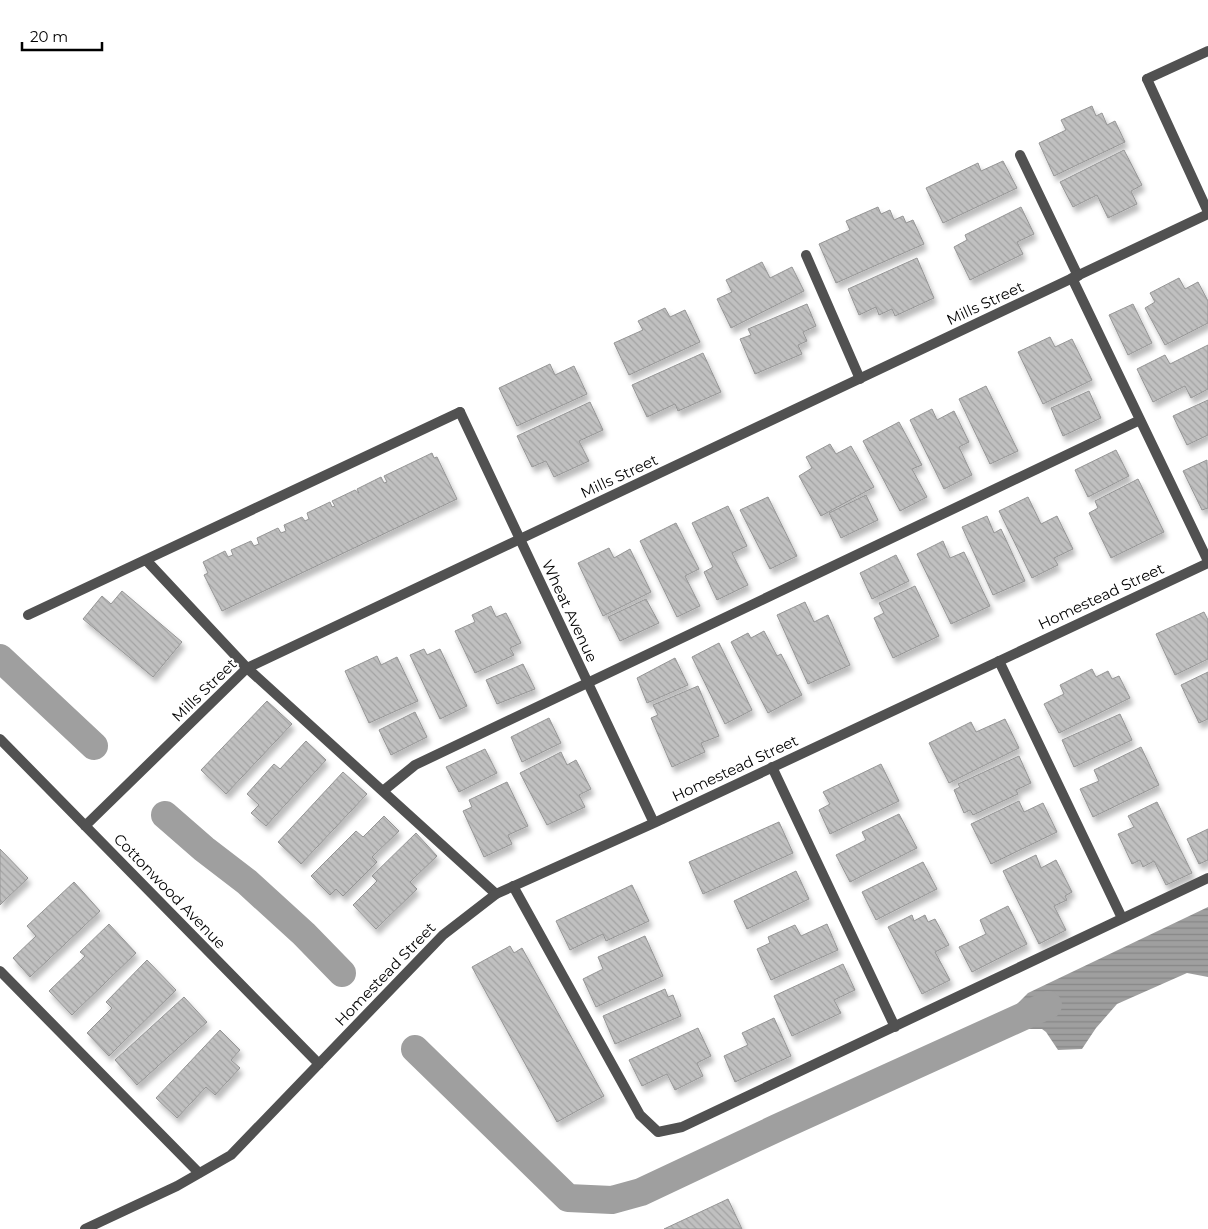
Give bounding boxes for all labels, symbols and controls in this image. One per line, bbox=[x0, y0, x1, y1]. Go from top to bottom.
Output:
scale bar bbox=[22, 20, 102, 52]
text: 20 m bbox=[30, 27, 68, 46]
street label: Mills Street bbox=[943, 277, 1027, 329]
street label: Mills Street bbox=[577, 450, 661, 502]
street label: Wheat Avenue bbox=[538, 557, 602, 665]
street label: Homestead Street bbox=[1035, 558, 1167, 634]
street label: Mills Street bbox=[168, 654, 240, 726]
street label: Homestead Street bbox=[669, 730, 801, 806]
street label: Cottonwood Avenue bbox=[110, 829, 230, 953]
street label: Homestead Street bbox=[331, 918, 439, 1030]

